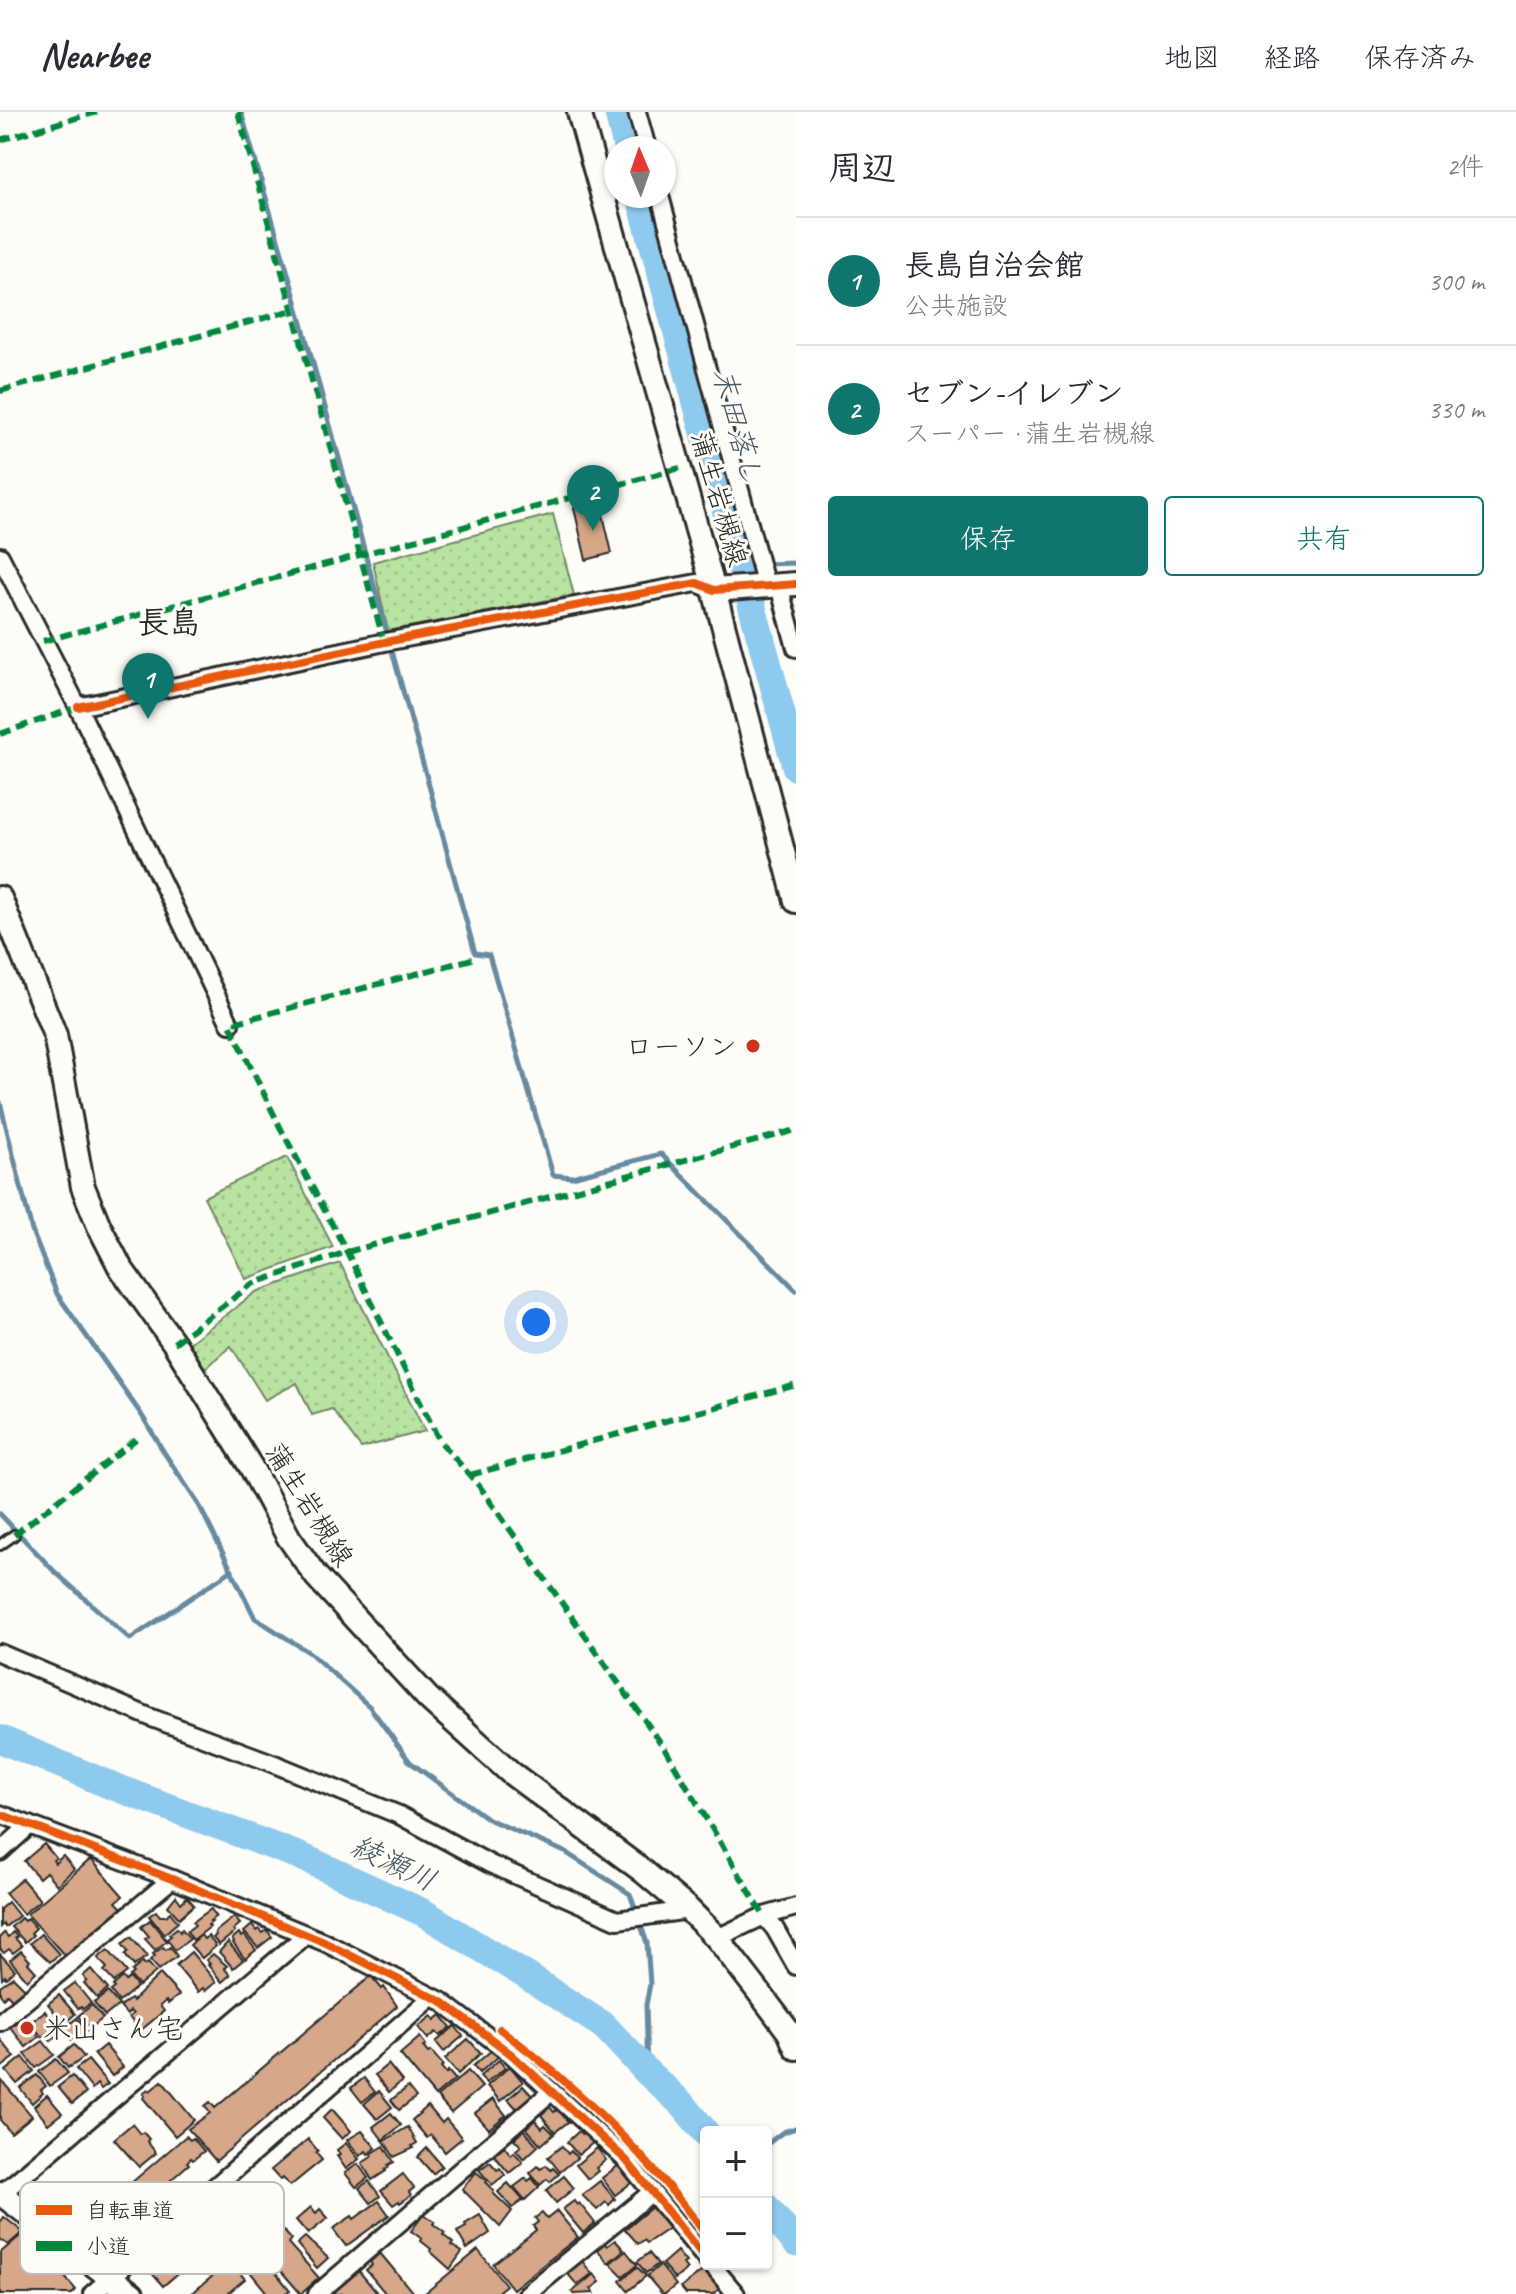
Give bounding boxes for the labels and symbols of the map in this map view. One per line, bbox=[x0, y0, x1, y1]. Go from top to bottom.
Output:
north arrow bbox=[604, 136, 676, 208]
water label: 末田落し bbox=[704, 363, 772, 489]
street label: 蒲生岩槻線 bbox=[683, 426, 756, 570]
pin: 2 bbox=[567, 465, 619, 531]
district label: 長島 bbox=[137, 602, 201, 643]
pin: 1 bbox=[122, 653, 174, 719]
place label: ローソン bbox=[625, 1029, 737, 1064]
marker: ローソン bbox=[744, 1037, 762, 1055]
your location bbox=[516, 1302, 556, 1342]
street label: 蒲生岩槻線 bbox=[258, 1436, 362, 1573]
water label: 綾瀬川 bbox=[345, 1826, 443, 1900]
place label: 米山さん宅 bbox=[43, 2011, 183, 2046]
marker: 米山さん宅 bbox=[18, 2019, 36, 2037]
legend bbox=[20, 2182, 284, 2274]
text: 自転車道 bbox=[86, 2197, 174, 2225]
text: 小道 bbox=[86, 2233, 130, 2261]

